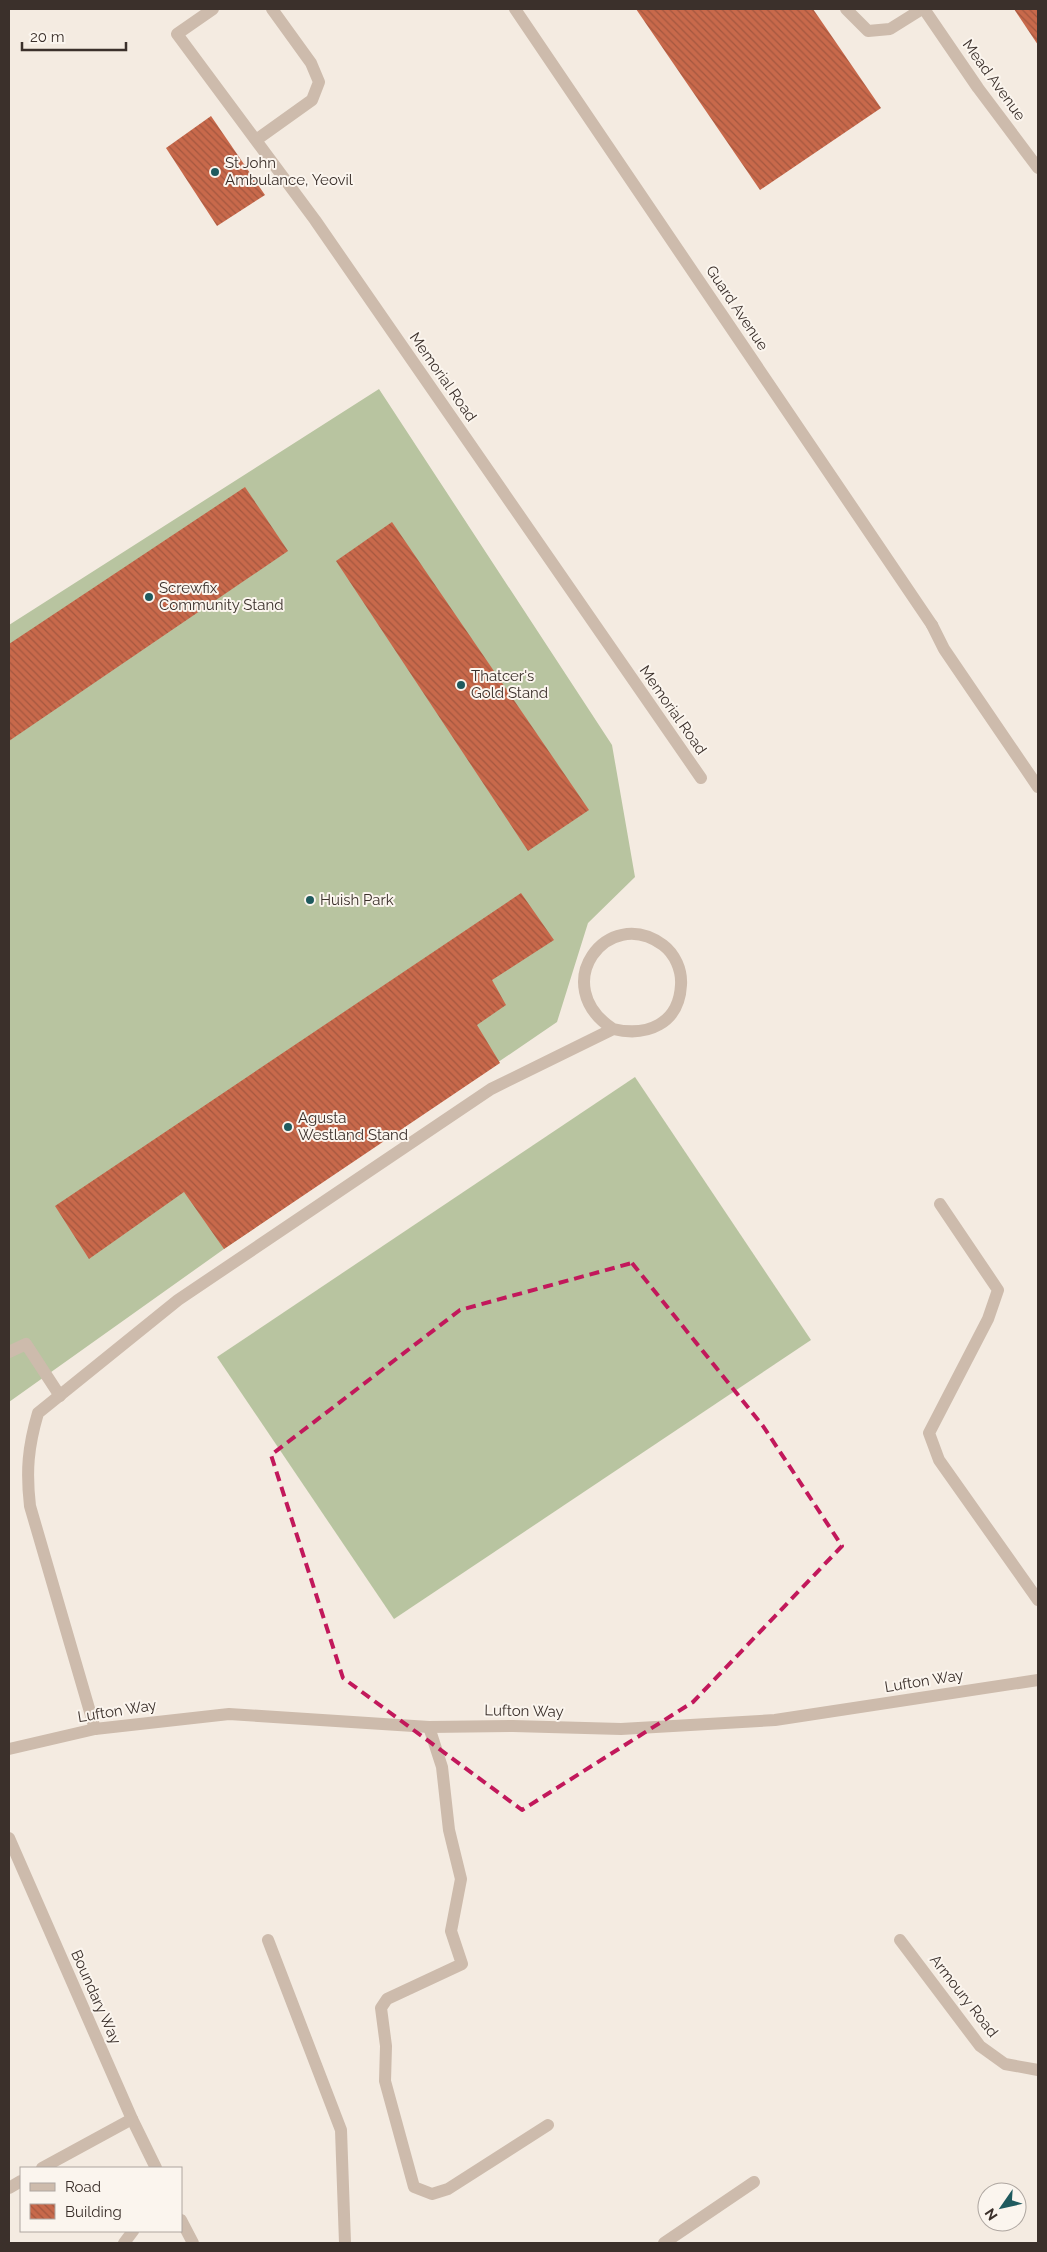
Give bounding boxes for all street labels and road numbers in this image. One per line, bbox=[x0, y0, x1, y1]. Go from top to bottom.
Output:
street label: Mead Avenue bbox=[959, 36, 1029, 124]
street label: Guard Avenue bbox=[702, 262, 772, 354]
street label: Memorial Road bbox=[406, 329, 480, 425]
street label: Memorial Road bbox=[636, 662, 710, 758]
street label: Lufton Way bbox=[883, 1666, 965, 1696]
street label: Lufton Way bbox=[76, 1696, 158, 1726]
street label: Lufton Way bbox=[484, 1701, 564, 1721]
street label: Boundary Way bbox=[67, 1947, 125, 2047]
street label: Armoury Road bbox=[926, 1951, 1002, 2041]

